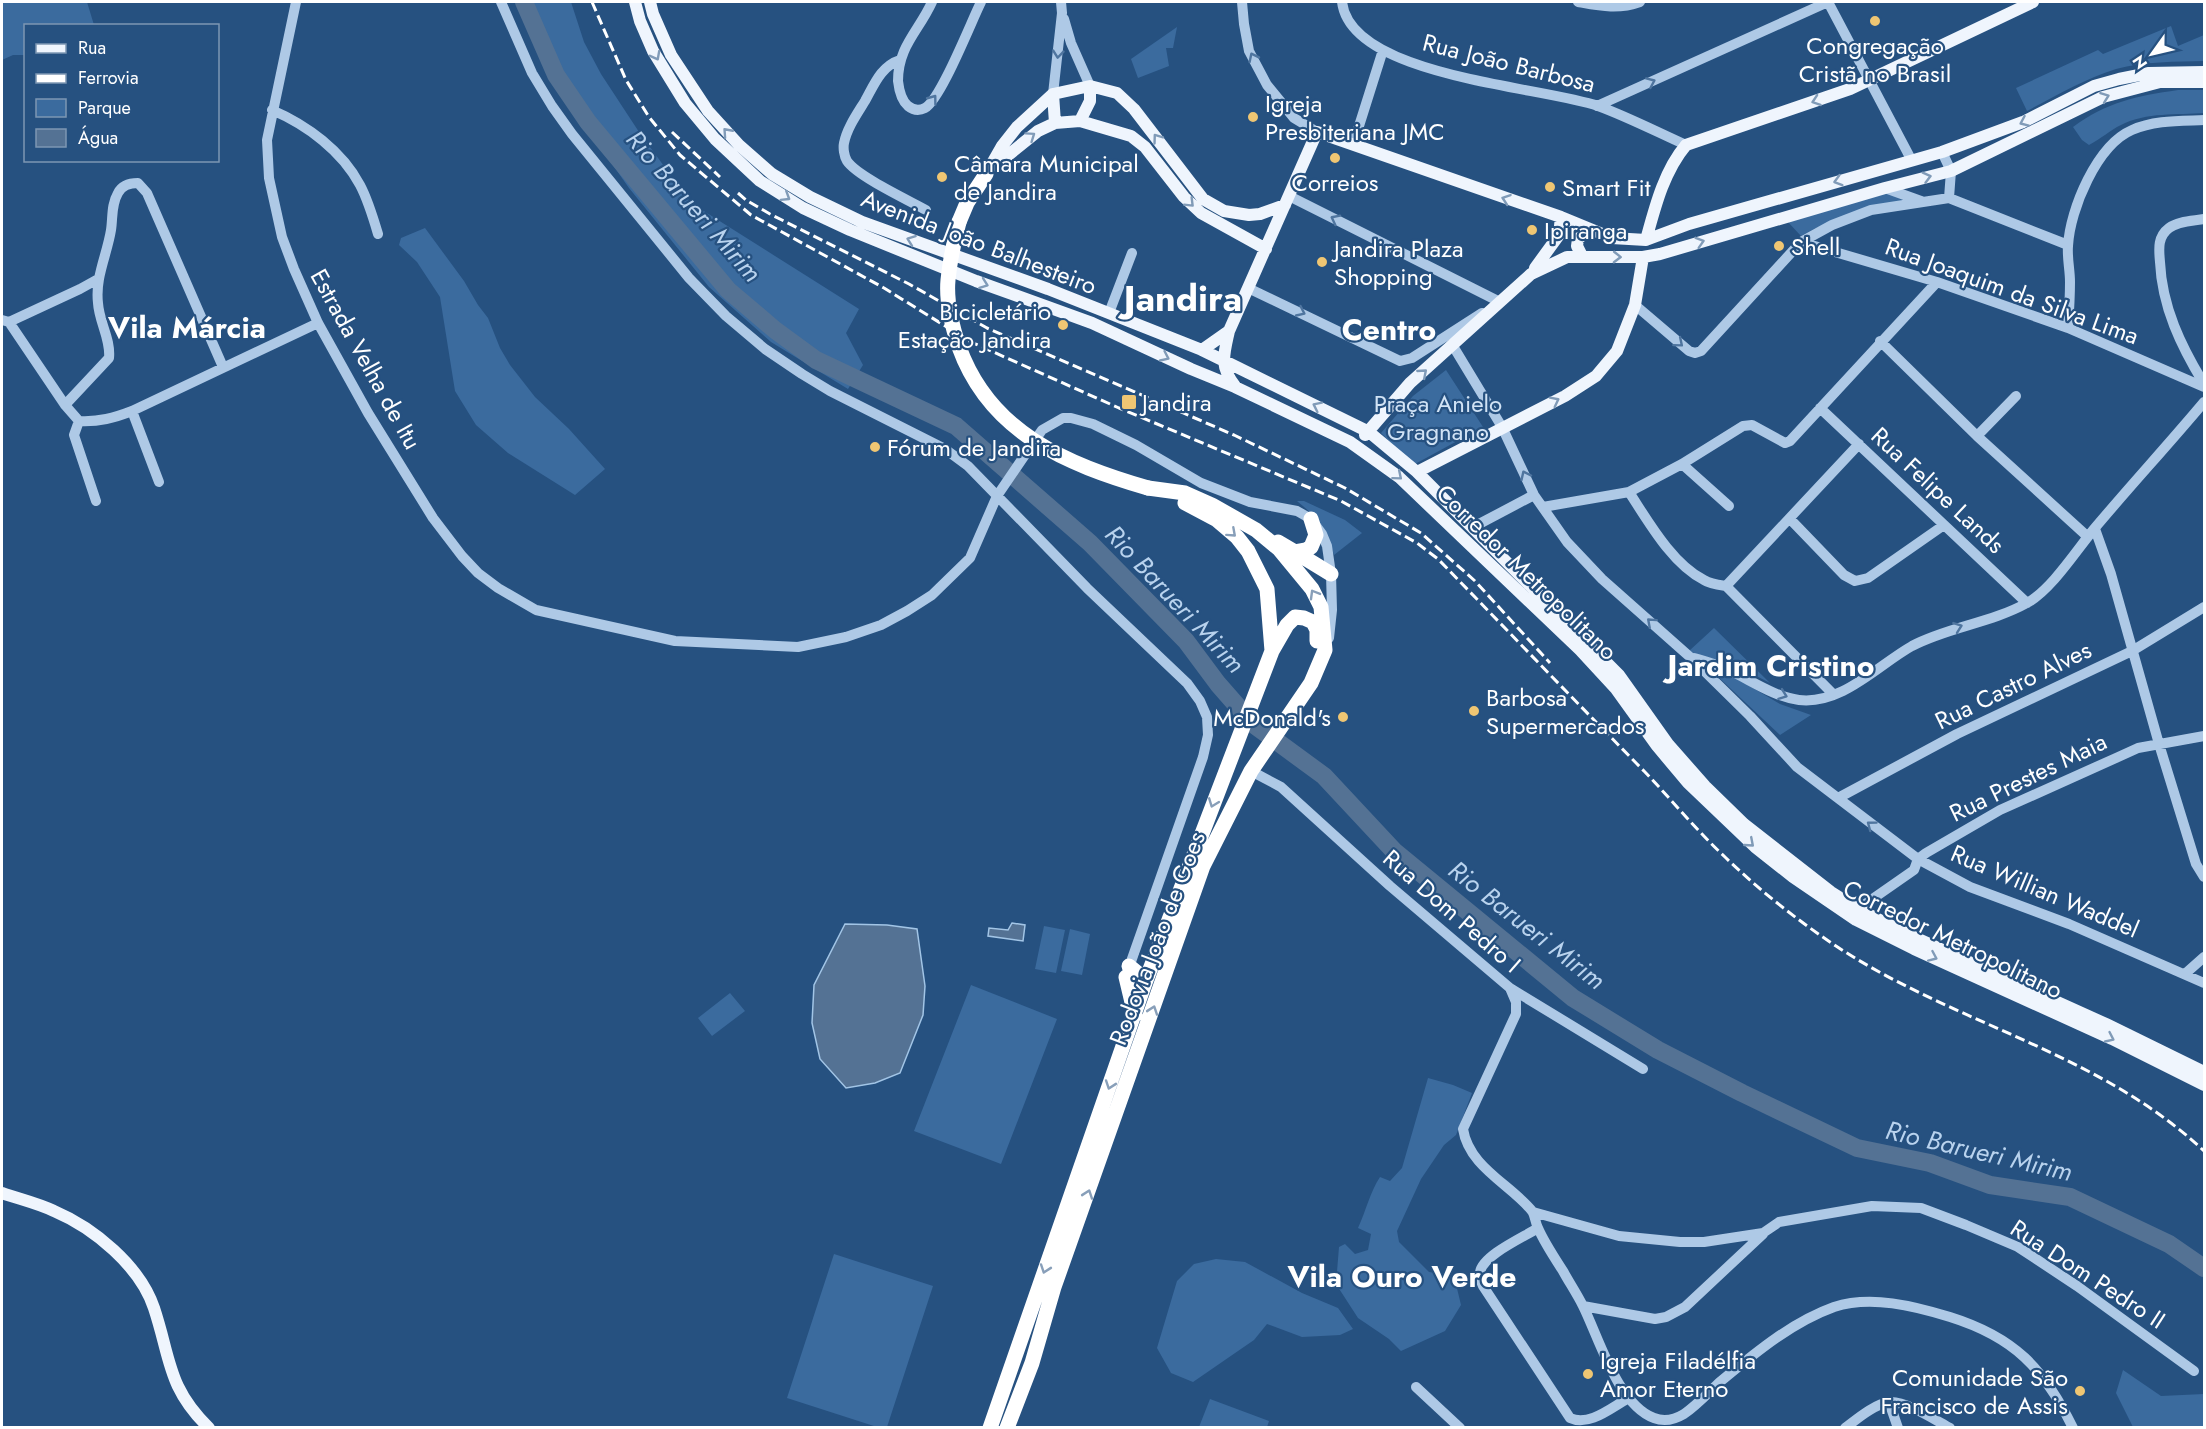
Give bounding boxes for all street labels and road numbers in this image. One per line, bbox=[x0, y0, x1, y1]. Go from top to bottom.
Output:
street label: Rua João Barbosa bbox=[1419, 25, 1599, 101]
street label: Avenida João Balhesteiro bbox=[856, 181, 1102, 303]
street label: Rua Joaquim da Silva Lima bbox=[1880, 229, 2144, 353]
street label: Estrada Velha de Itu bbox=[302, 262, 430, 456]
street label: Rua Felipe Lands bbox=[1863, 419, 2013, 561]
street label: Corredor Metropolitano bbox=[1428, 476, 1626, 668]
street label: Rua Castro Alves bbox=[1929, 632, 2097, 738]
street label: Rua Prestes Maia bbox=[1943, 724, 2113, 830]
street label: Rodovia João de Goes bbox=[1100, 826, 1214, 1050]
street label: Rua Willian Waddel bbox=[1945, 836, 2145, 946]
street label: Rua Dom Pedro I bbox=[1375, 841, 1529, 981]
street label: Corredor Metropolitano bbox=[1837, 871, 2069, 1007]
street label: Rua Dom Pedro II bbox=[2004, 1211, 2172, 1337]

